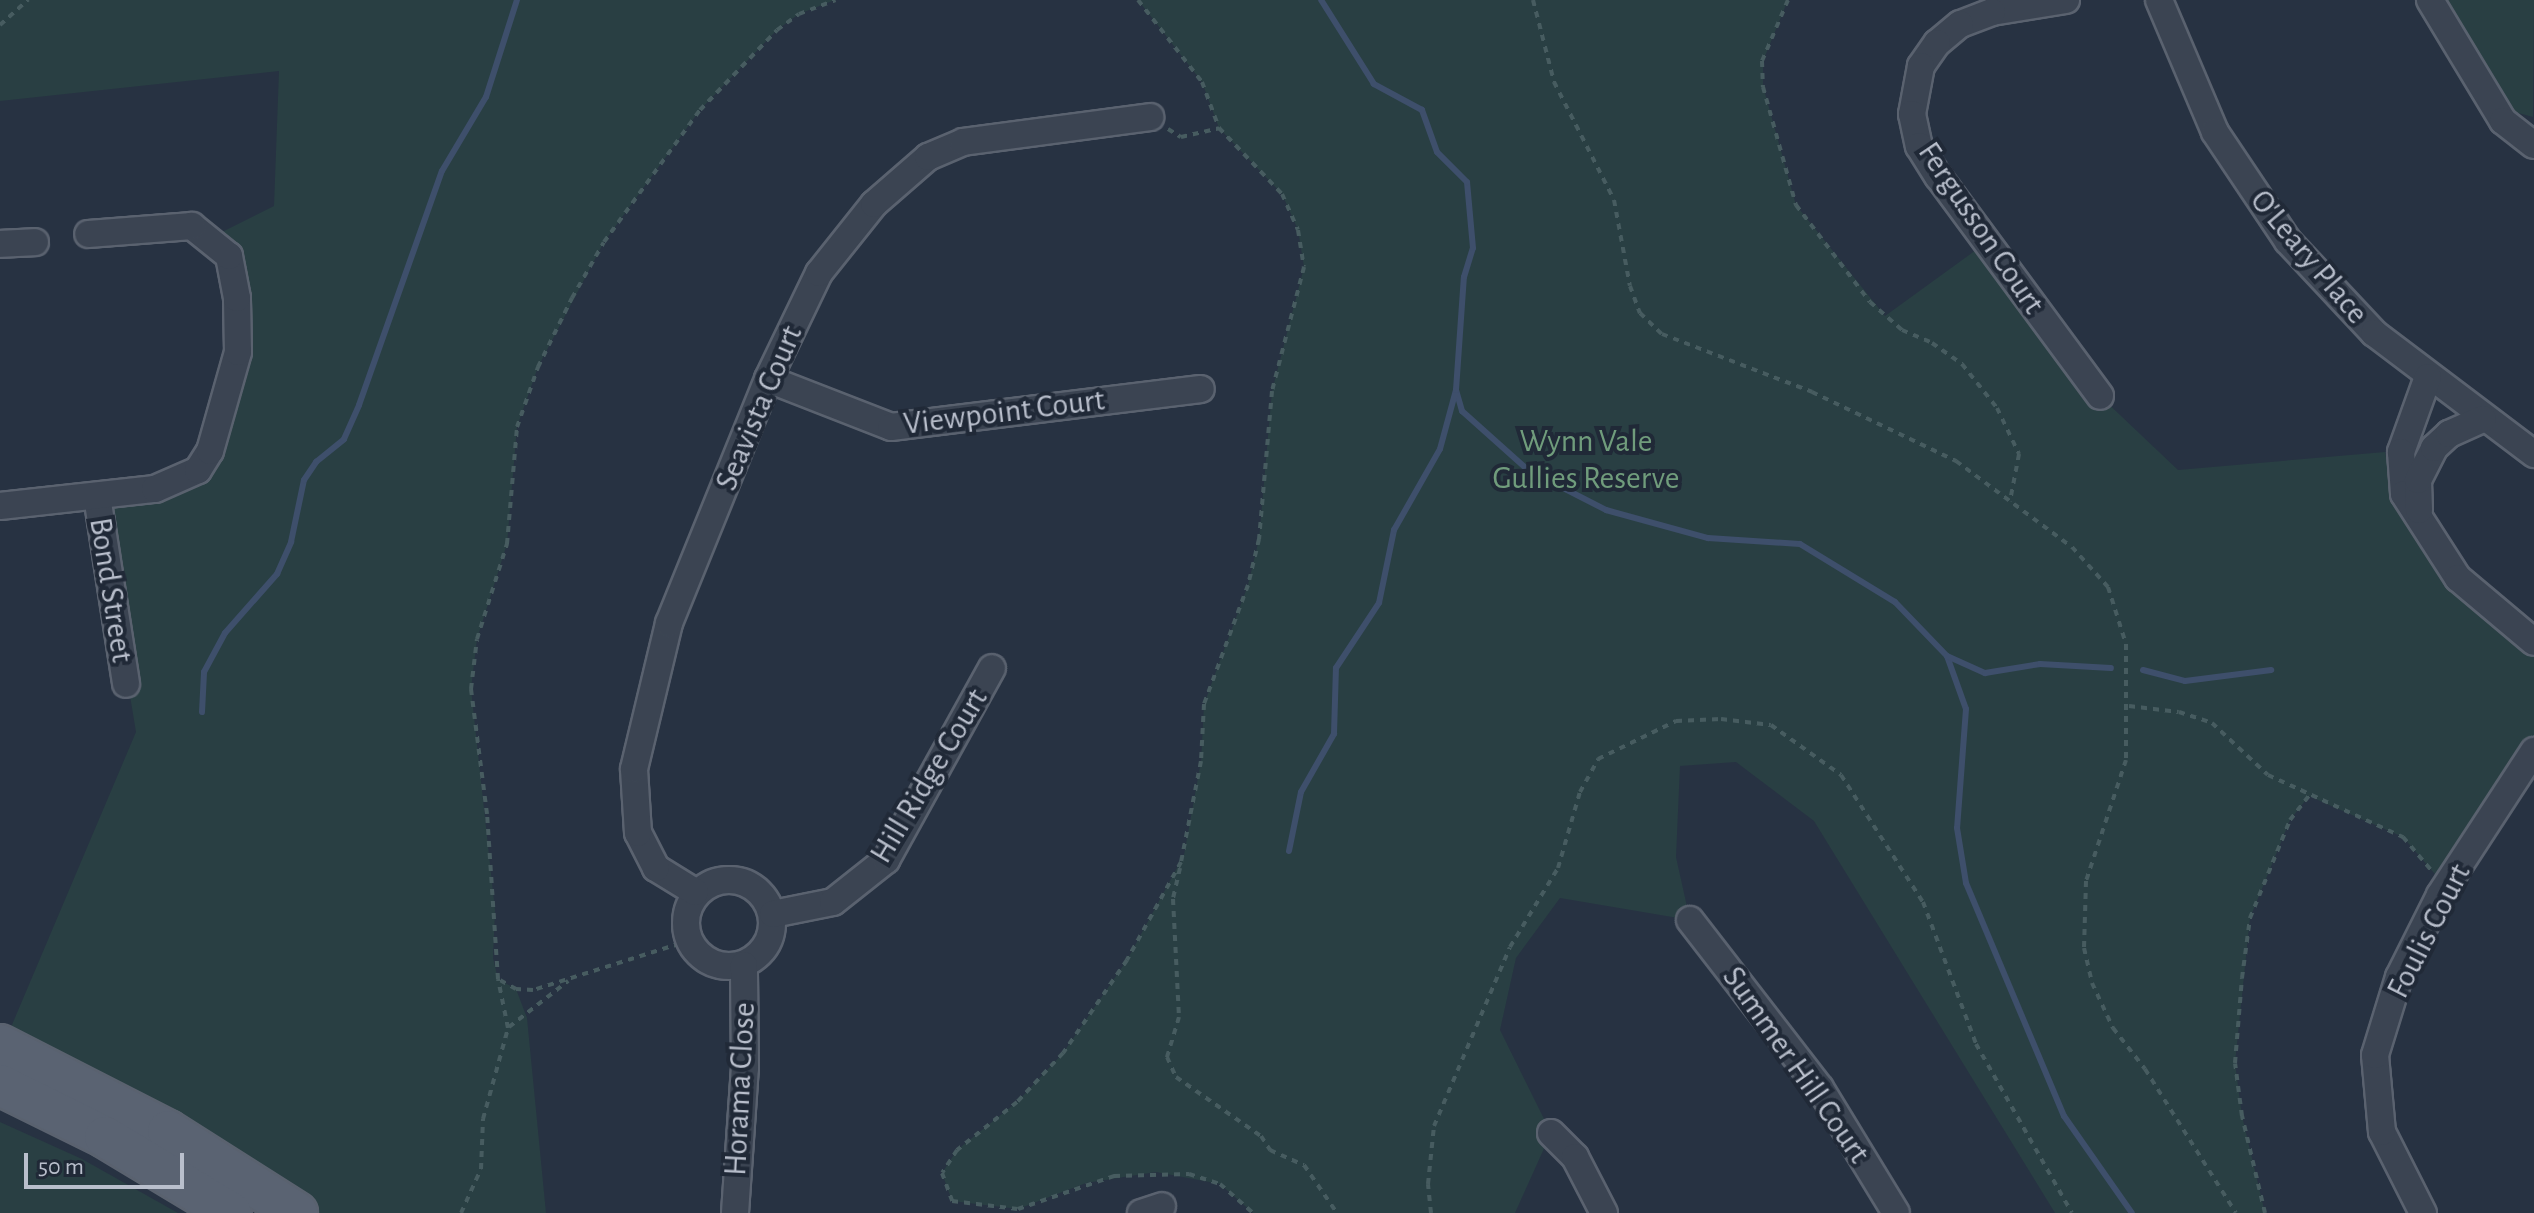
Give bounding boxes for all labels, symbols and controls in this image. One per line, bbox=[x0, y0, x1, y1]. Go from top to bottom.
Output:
street label: Fergusson Court bbox=[1909, 135, 2053, 321]
street label: O'Leary Place bbox=[2242, 182, 2376, 332]
street label: Seavista Court bbox=[707, 320, 811, 496]
street label: Viewpoint Court bbox=[901, 381, 1107, 443]
park label: Wynn Vale Gullies Reserve bbox=[1493, 423, 1679, 498]
street label: Bond Street bbox=[81, 515, 141, 665]
street label: Hill Ridge Court bbox=[862, 682, 996, 870]
street label: Foulis Court bbox=[2379, 857, 2479, 1005]
street label: Summer Hill Court bbox=[1714, 959, 1878, 1171]
street label: Horama Close bbox=[716, 1001, 764, 1177]
scale bar bbox=[28, 1137, 188, 1187]
text: 50 m bbox=[38, 1155, 84, 1179]

